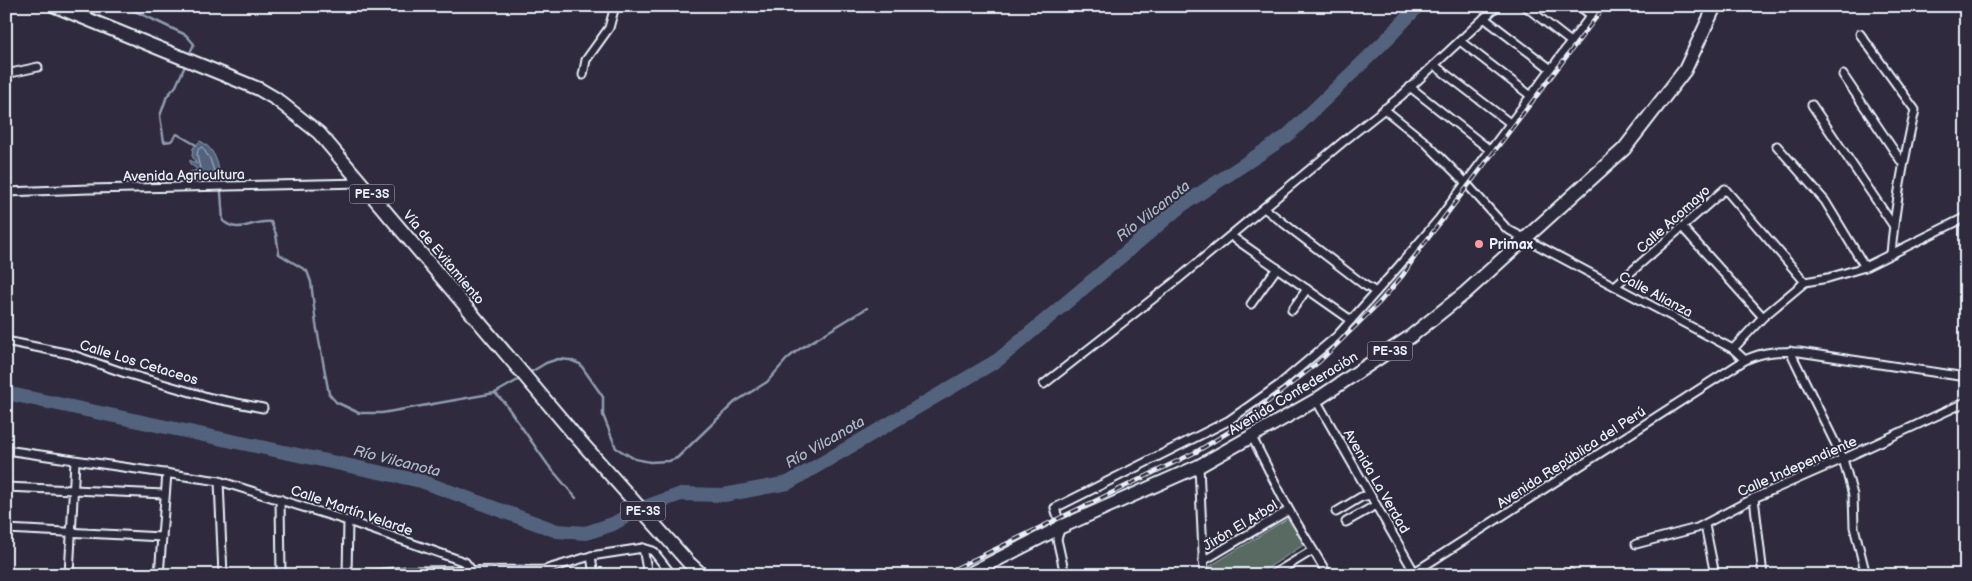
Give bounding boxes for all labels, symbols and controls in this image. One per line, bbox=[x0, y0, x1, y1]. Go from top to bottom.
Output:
street label: Avenida Agricultura bbox=[123, 166, 245, 185]
water label: Río Vilcanota bbox=[1112, 177, 1194, 246]
street label: Calle Acomayo bbox=[1633, 182, 1714, 257]
road number: PE-3S bbox=[350, 184, 394, 203]
street label: Vía de Evitamiento bbox=[399, 207, 488, 308]
place label: Primax bbox=[1489, 236, 1534, 253]
marker: Primax bbox=[1473, 238, 1485, 250]
street label: Calle Alianza bbox=[1616, 268, 1696, 321]
street label: Calle Los Cetaceos bbox=[78, 336, 200, 389]
road number: PE-3S bbox=[1368, 342, 1412, 361]
street label: Avenida Confederación bbox=[1226, 348, 1361, 439]
street label: Avenida República del Perú bbox=[1494, 403, 1649, 512]
water label: Río Vilcanota bbox=[782, 412, 868, 473]
street label: Avenida La Verdad bbox=[1340, 426, 1413, 536]
street label: Calle Independiente bbox=[1735, 433, 1859, 500]
water label: Río Vilcanota bbox=[351, 442, 442, 481]
street label: Calle Martín Velarde bbox=[289, 482, 415, 539]
street label: Jirón El Arbol bbox=[1200, 497, 1281, 554]
road number: PE-3S bbox=[620, 502, 666, 520]

